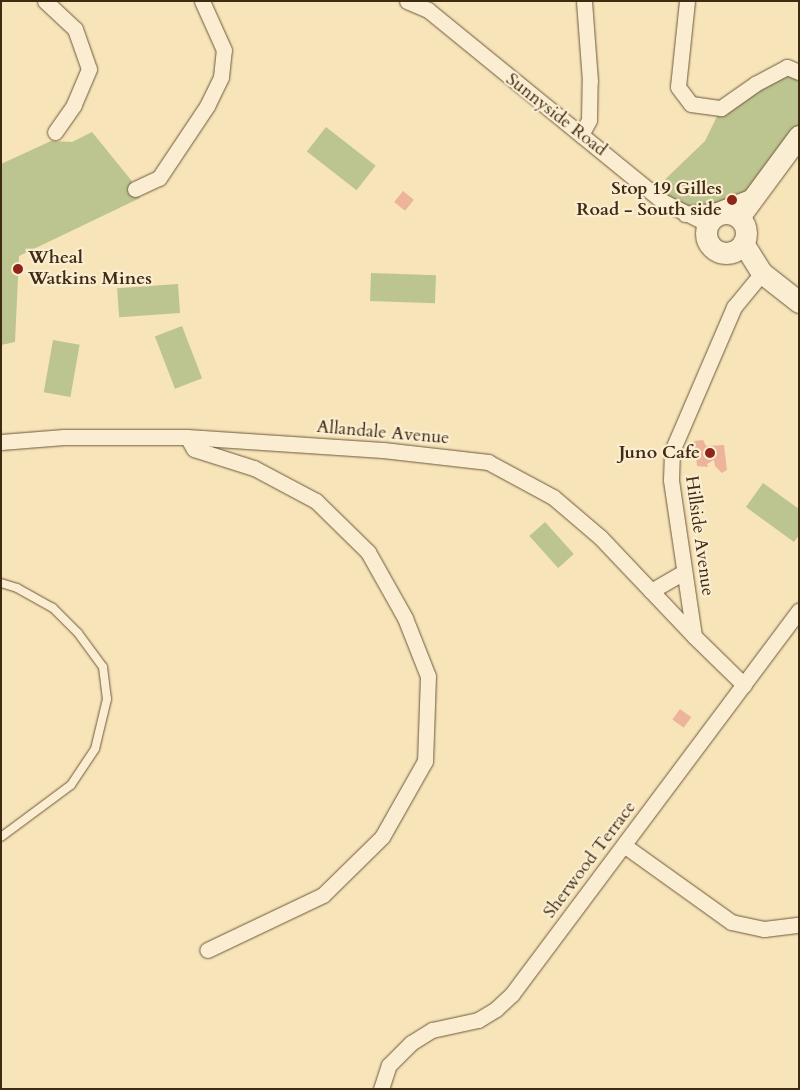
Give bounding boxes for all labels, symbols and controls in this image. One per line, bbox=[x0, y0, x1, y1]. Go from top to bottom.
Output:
street label: Sunnyside Road bbox=[501, 69, 611, 161]
place label: Stop 19 Gilles Road - South side bbox=[576, 179, 722, 222]
marker: Stop 19 Gilles Road - South side bbox=[726, 194, 738, 206]
place label: Wheal Watkins Mines bbox=[28, 248, 152, 290]
marker: Wheal Watkins Mines bbox=[12, 263, 24, 275]
street label: Allandale Avenue bbox=[316, 416, 450, 450]
place label: Juno Cafe bbox=[619, 442, 700, 464]
marker: Juno Cafe bbox=[704, 447, 716, 459]
street label: Hillside Avenue bbox=[680, 474, 718, 598]
street label: Sherwood Terrace bbox=[539, 797, 641, 923]

